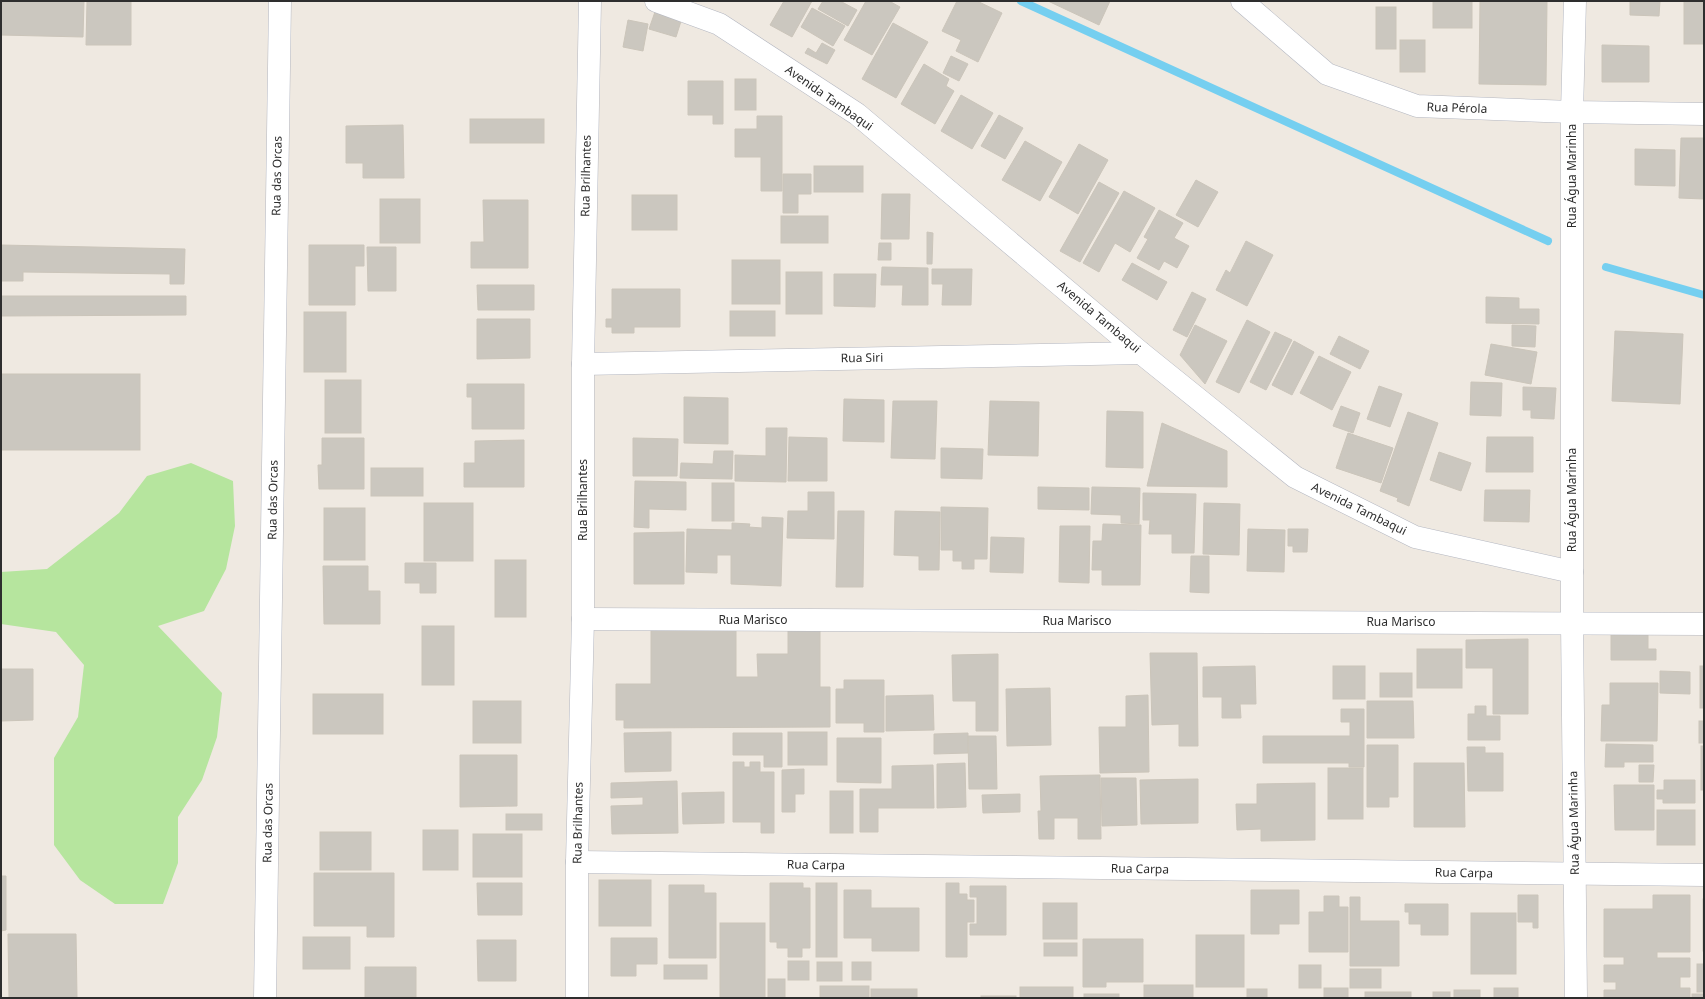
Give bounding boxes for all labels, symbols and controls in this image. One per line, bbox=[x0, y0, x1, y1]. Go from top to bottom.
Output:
street label: Avenida Tambaqui bbox=[782, 61, 877, 134]
street label: Rua Pérola bbox=[1426, 98, 1488, 117]
street label: Rua Água Marinha bbox=[1563, 124, 1580, 228]
street label: Rua Brilhantes bbox=[576, 135, 595, 217]
street label: Rua das Orcas bbox=[267, 136, 286, 216]
street label: Avenida Tambaqui bbox=[1054, 277, 1145, 357]
street label: Rua Siri bbox=[841, 349, 883, 366]
street label: Rua Água Marinha bbox=[1563, 448, 1580, 552]
street label: Rua Brilhantes bbox=[574, 459, 591, 541]
street label: Rua das Orcas bbox=[263, 460, 282, 540]
street label: Avenida Tambaqui bbox=[1309, 478, 1410, 539]
street label: Rua Marisco bbox=[718, 611, 788, 628]
street label: Rua Marisco bbox=[1042, 612, 1112, 629]
street label: Rua Marisco bbox=[1366, 613, 1436, 630]
street label: Rua Água Marinha bbox=[1564, 771, 1583, 875]
street label: Rua Brilhantes bbox=[568, 782, 587, 864]
street label: Rua das Orcas bbox=[258, 783, 277, 863]
street label: Rua Carpa bbox=[787, 855, 845, 874]
street label: Rua Carpa bbox=[1111, 859, 1169, 878]
street label: Rua Carpa bbox=[1435, 863, 1493, 882]

